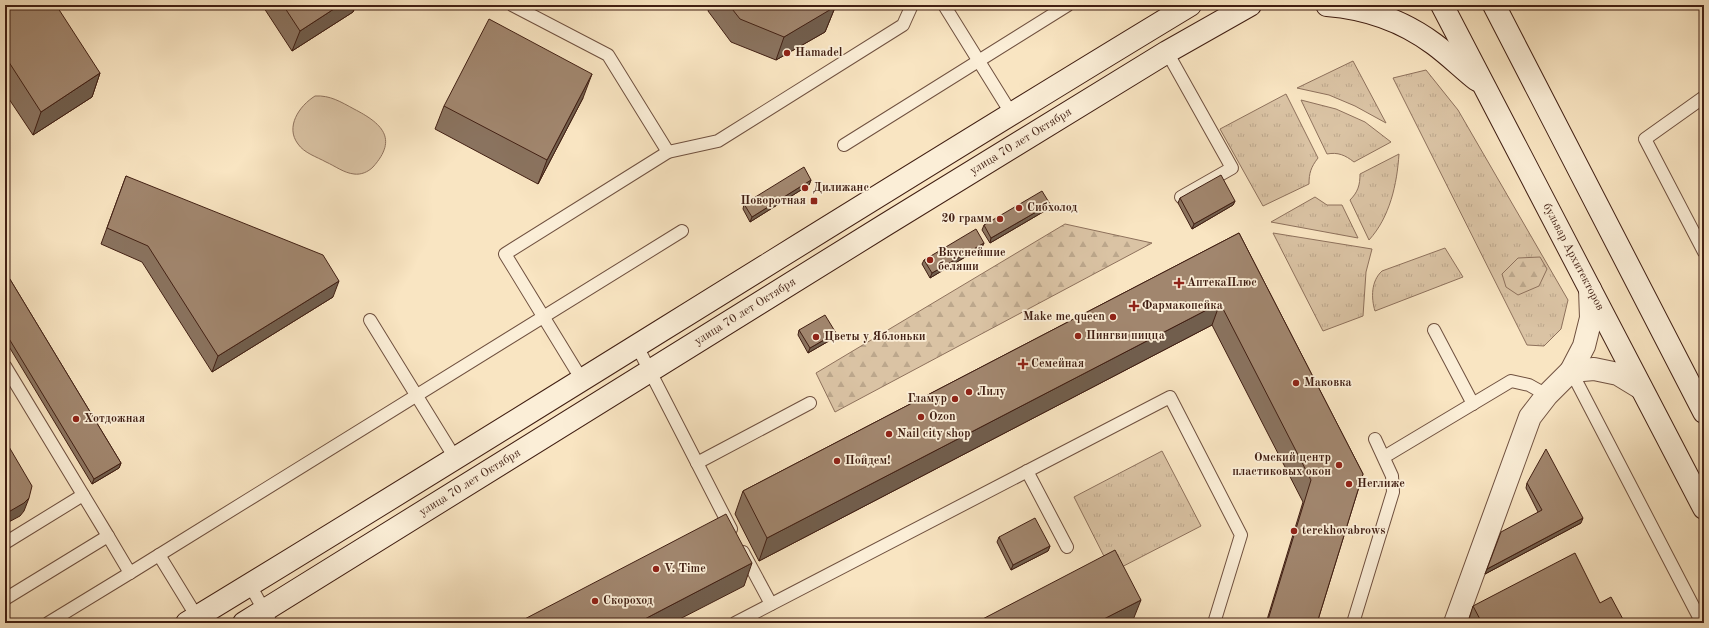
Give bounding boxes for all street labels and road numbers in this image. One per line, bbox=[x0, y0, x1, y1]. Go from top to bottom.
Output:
street label: улица 70 лет Октября bbox=[968, 106, 1074, 177]
street label: бульвар Архитекторов bbox=[1540, 201, 1606, 313]
street label: улица 70 лет Октября bbox=[692, 276, 798, 348]
street label: улица 70 лет Октября bbox=[417, 447, 523, 519]

